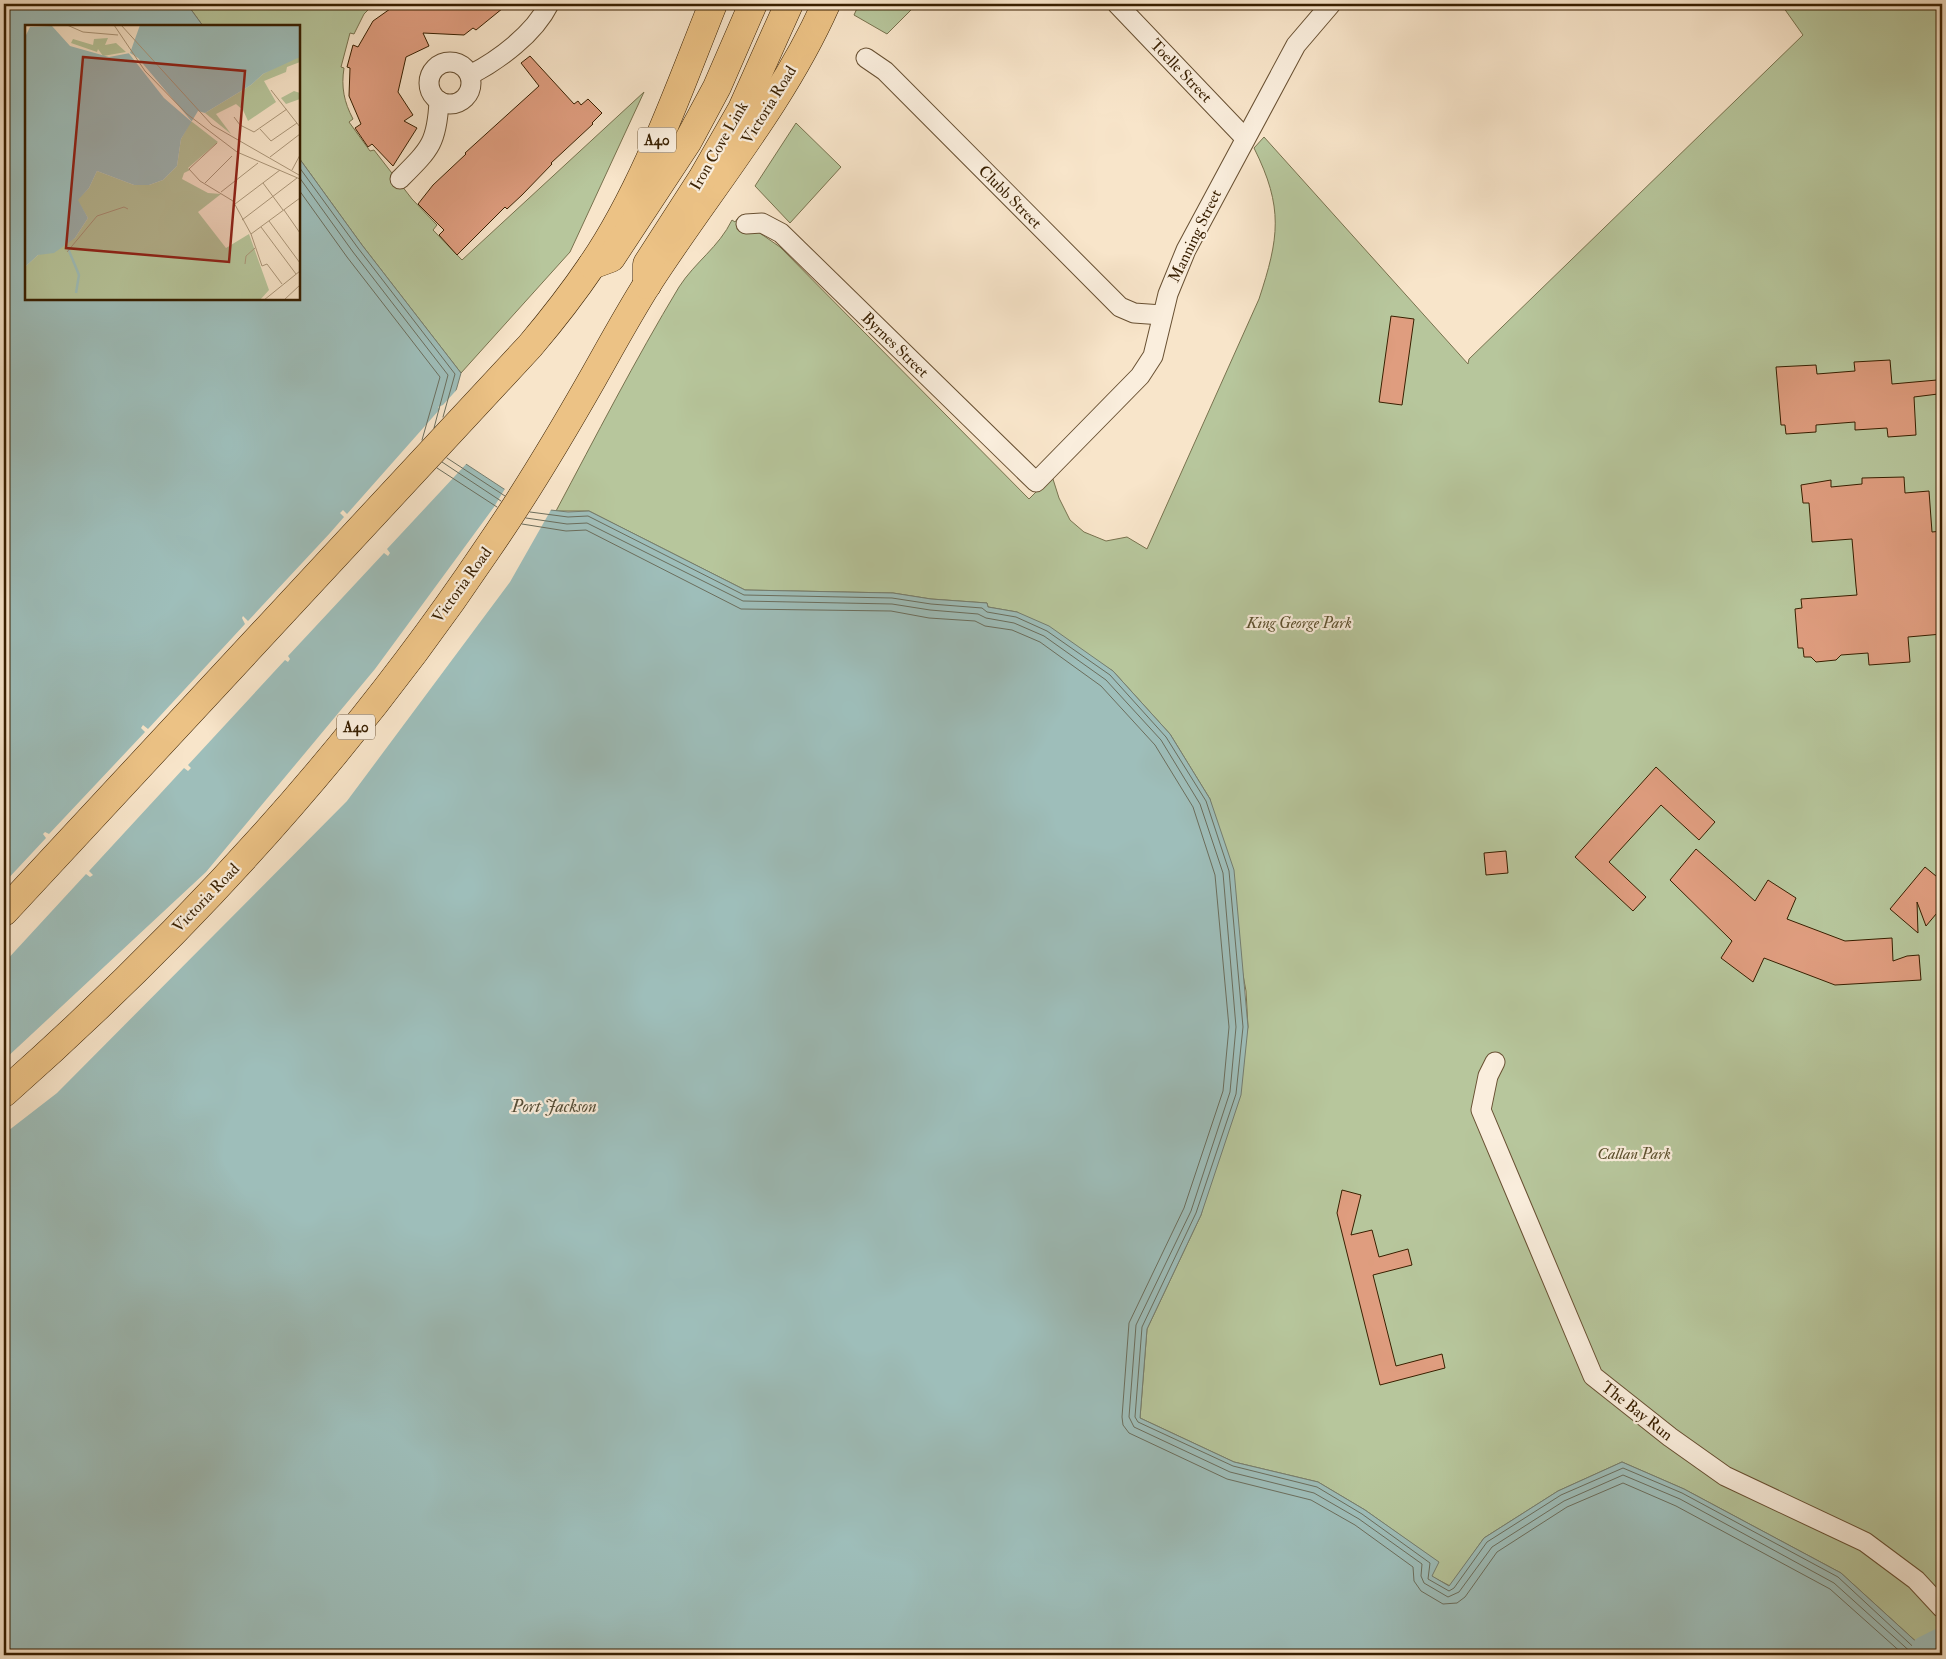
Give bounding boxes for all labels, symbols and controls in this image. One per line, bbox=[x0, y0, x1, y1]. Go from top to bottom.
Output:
inset map bbox=[25, 25, 300, 300]
street label: Toelle Street bbox=[1146, 35, 1216, 107]
street label: Victoria Road bbox=[737, 62, 801, 148]
street label: Iron Cove Link bbox=[685, 98, 753, 194]
road number: A40 bbox=[638, 128, 676, 152]
street label: Clubb Street bbox=[974, 161, 1046, 233]
street label: Manning Street bbox=[1164, 186, 1226, 286]
street label: Byrnes Street bbox=[857, 308, 933, 382]
street label: Victoria Road bbox=[428, 543, 496, 627]
park label: King George Park bbox=[1245, 613, 1352, 633]
road number: A40 bbox=[337, 714, 375, 740]
street label: Victoria Road bbox=[168, 859, 244, 937]
water label: Port Jackson bbox=[510, 1095, 597, 1118]
park label: Callan Park bbox=[1597, 1144, 1671, 1164]
street label: The Bay Run bbox=[1597, 1377, 1677, 1445]

